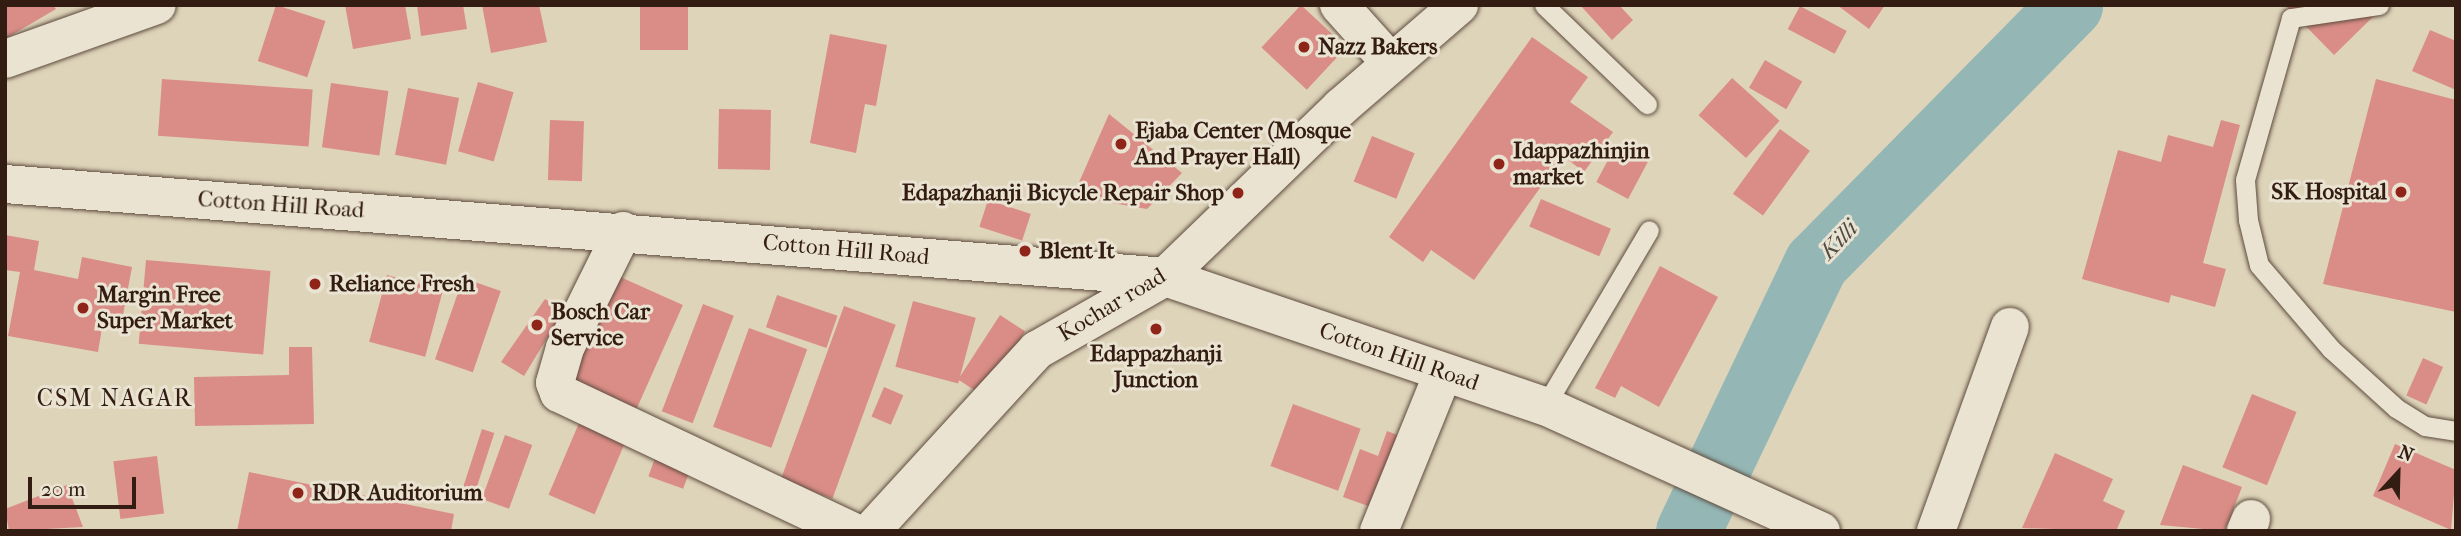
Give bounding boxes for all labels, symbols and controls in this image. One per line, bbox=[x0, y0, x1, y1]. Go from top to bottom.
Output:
place label: Nazz Bakers bbox=[1318, 33, 1438, 61]
marker: Nazz Bakers bbox=[1296, 39, 1312, 55]
place label: Ejaba Center (Mosque And Prayer Hall) bbox=[1135, 117, 1351, 171]
marker: Ejaba Center (Mosque And Prayer Hall) bbox=[1113, 136, 1129, 152]
place label: Idappazhinjin market bbox=[1513, 137, 1650, 191]
marker: Idappazhinjin market bbox=[1491, 156, 1507, 172]
place label: SK Hospital bbox=[2271, 178, 2387, 206]
place label: Edapazhanji Bicycle Repair Shop bbox=[902, 179, 1224, 207]
marker: SK Hospital bbox=[2393, 184, 2409, 200]
street label: Cotton Hill Road bbox=[197, 185, 365, 225]
marker: Edapazhanji Bicycle Repair Shop bbox=[1230, 185, 1246, 201]
water label: Killi bbox=[1814, 215, 1864, 265]
street label: Cotton Hill Road bbox=[762, 229, 930, 271]
place label: Blent It bbox=[1039, 237, 1115, 265]
marker: Blent It bbox=[1017, 243, 1033, 259]
street label: Kochar road bbox=[1053, 262, 1171, 348]
place label: Reliance Fresh bbox=[329, 270, 475, 298]
marker: Reliance Fresh bbox=[307, 276, 323, 292]
place label: Margin Free Super Market bbox=[97, 281, 233, 335]
place label: Bosch Car Service bbox=[551, 298, 650, 352]
marker: Margin Free Super Market bbox=[75, 300, 91, 316]
marker: Bosch Car Service bbox=[529, 317, 545, 333]
street label: Cotton Hill Road bbox=[1316, 317, 1482, 397]
marker: Edappazhanji Junction bbox=[1148, 321, 1164, 337]
place label: Edappazhanji Junction bbox=[1090, 340, 1222, 394]
district label: CSM NAGAR bbox=[38, 385, 192, 413]
north arrow bbox=[2363, 438, 2433, 508]
text: N bbox=[2395, 441, 2417, 466]
scale bar bbox=[32, 462, 140, 506]
text: 20 m bbox=[41, 477, 85, 501]
place label: RDR Auditorium bbox=[312, 479, 483, 507]
marker: RDR Auditorium bbox=[290, 485, 306, 501]

